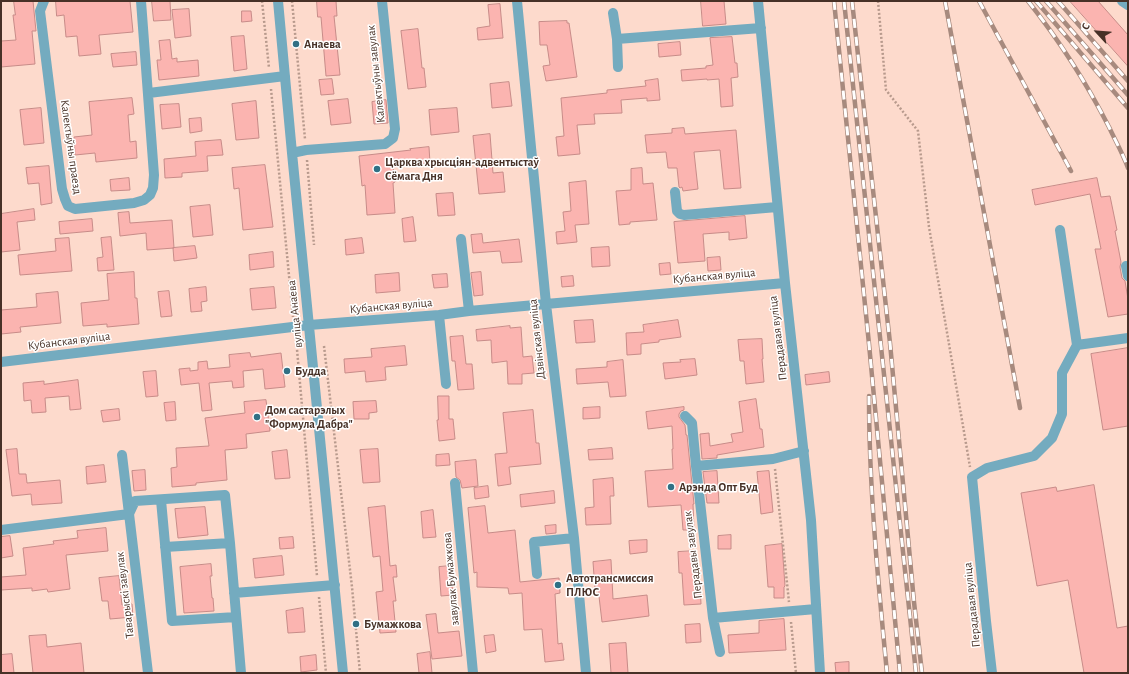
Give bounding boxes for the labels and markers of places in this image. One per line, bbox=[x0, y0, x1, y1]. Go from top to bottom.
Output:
place label: Анаева bbox=[304, 37, 341, 51]
marker: Анаева bbox=[291, 39, 301, 49]
place label: Царква хрысціян-адвентыстаў Сёмага Дня bbox=[385, 155, 539, 183]
marker: Царква хрысціян-адвентыстаў Сёмага Дня bbox=[372, 164, 382, 174]
place label: Будда bbox=[295, 364, 326, 378]
marker: Будда bbox=[282, 366, 292, 376]
place label: Дом састарэлых "Формула Дабра" bbox=[265, 403, 353, 431]
marker: Дом састарэлых "Формула Дабра" bbox=[252, 412, 262, 422]
place label: Арэнда Опт Буд bbox=[679, 480, 758, 494]
marker: Арэнда Опт Буд bbox=[666, 482, 676, 492]
place label: Автотрансмиссия ПЛЮС bbox=[566, 571, 654, 599]
marker: Автотрансмиссия ПЛЮС bbox=[553, 580, 563, 590]
place label: Бумажкова bbox=[364, 617, 422, 631]
marker: Бумажкова bbox=[351, 619, 361, 629]

